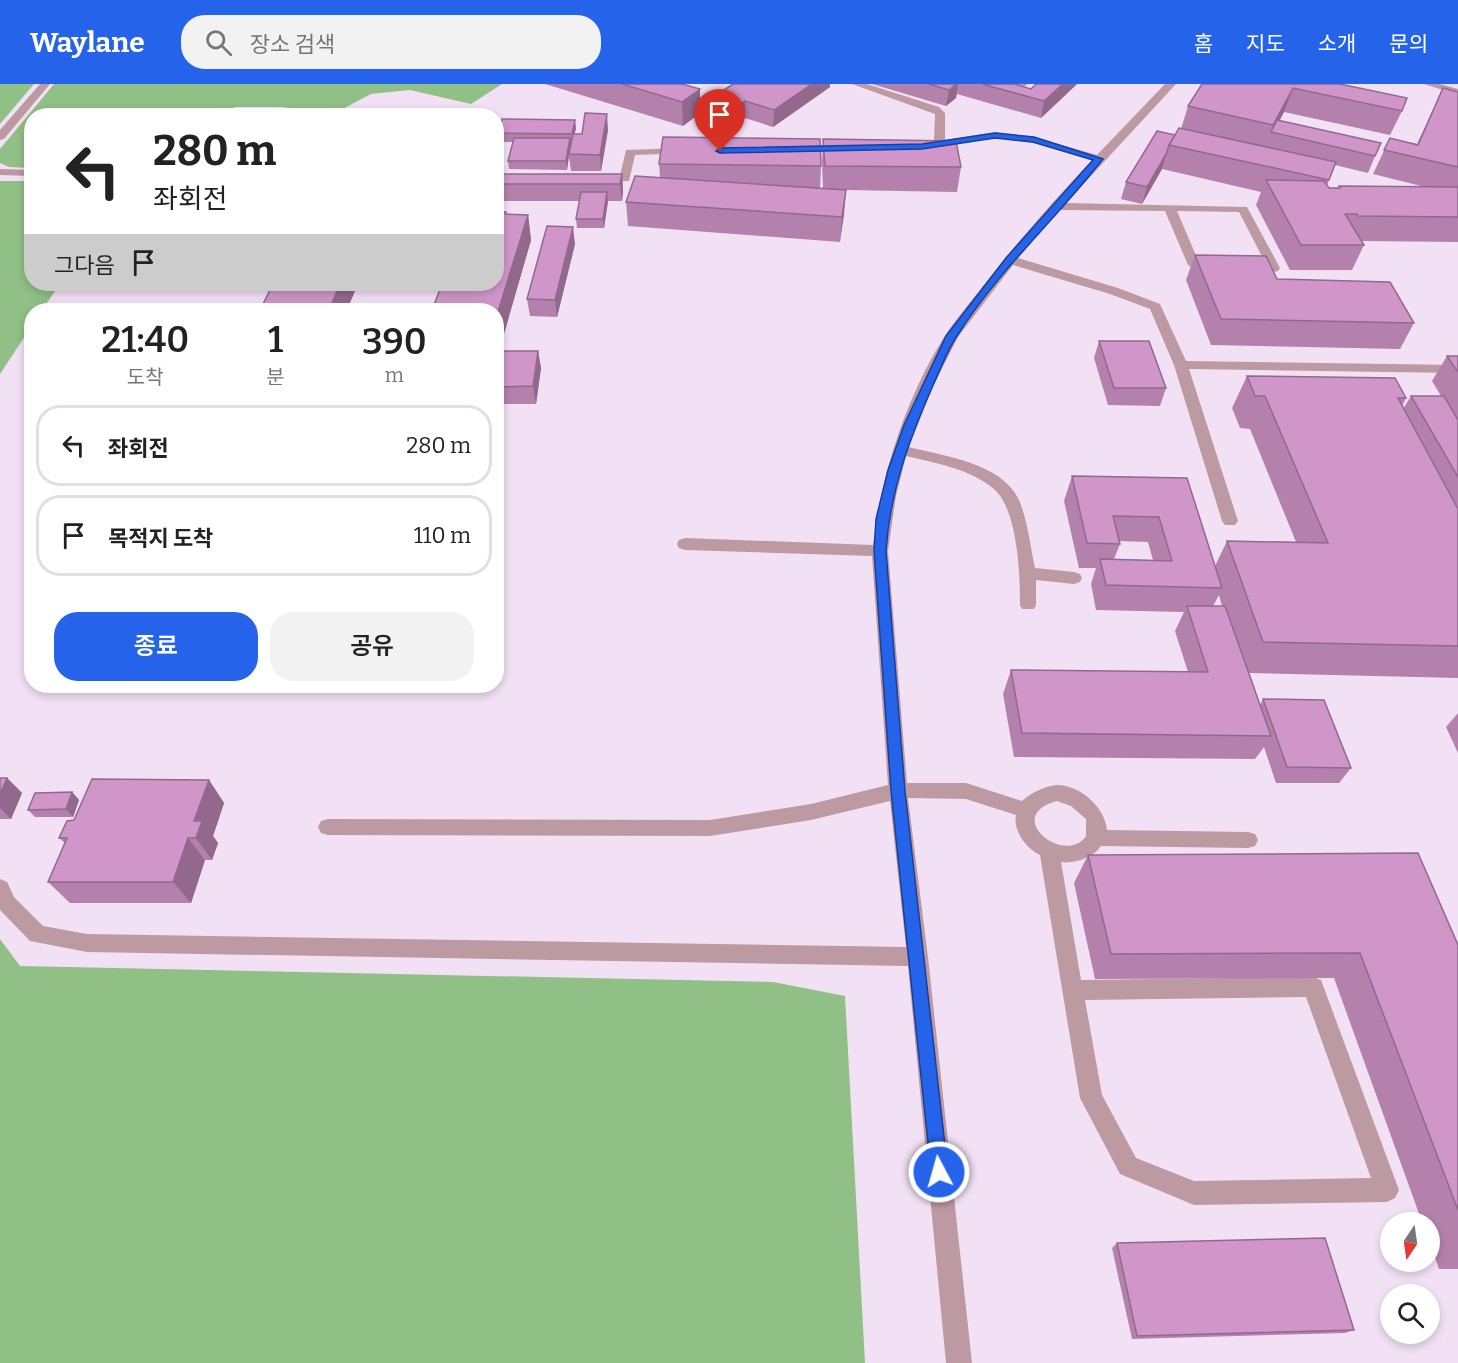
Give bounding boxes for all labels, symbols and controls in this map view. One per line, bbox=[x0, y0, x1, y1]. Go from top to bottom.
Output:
search box bbox=[181, 15, 601, 69]
text: Waylane bbox=[30, 26, 145, 59]
icon: search bbox=[202, 26, 235, 59]
text: 장소 검색 bbox=[250, 31, 335, 58]
text: 홈 bbox=[1194, 31, 1213, 57]
text: 지도 bbox=[1246, 31, 1285, 57]
text: 소개 bbox=[1318, 31, 1356, 57]
text: 문의 bbox=[1389, 31, 1428, 57]
pin bbox=[694, 89, 745, 151]
icon: arrive bbox=[703, 98, 736, 131]
text: 280 m bbox=[153, 126, 276, 176]
icon: left bbox=[54, 132, 132, 210]
text: 좌회전 bbox=[153, 183, 228, 215]
icon: arrive bbox=[127, 246, 160, 279]
text: 그다음 bbox=[54, 252, 115, 279]
text: 21:40 bbox=[101, 318, 189, 362]
text: 1 bbox=[268, 318, 283, 362]
text: 390 bbox=[362, 320, 427, 364]
text: m bbox=[385, 363, 404, 387]
text: 도착 bbox=[127, 365, 164, 389]
text: 분 bbox=[266, 365, 285, 389]
icon: left bbox=[57, 429, 90, 462]
text: 280 m bbox=[406, 432, 471, 459]
text: 좌회전 bbox=[108, 435, 169, 462]
icon: arrive bbox=[57, 519, 90, 552]
text: 110 m bbox=[414, 522, 471, 549]
text: 목적지 도착 bbox=[108, 525, 213, 552]
button: 종료 bbox=[54, 612, 258, 681]
button: 공유 bbox=[270, 612, 474, 681]
position arrow bbox=[907, 1140, 971, 1204]
north arrow bbox=[1380, 1212, 1440, 1272]
map controls bbox=[1380, 1212, 1440, 1344]
button: search bbox=[1380, 1284, 1440, 1344]

